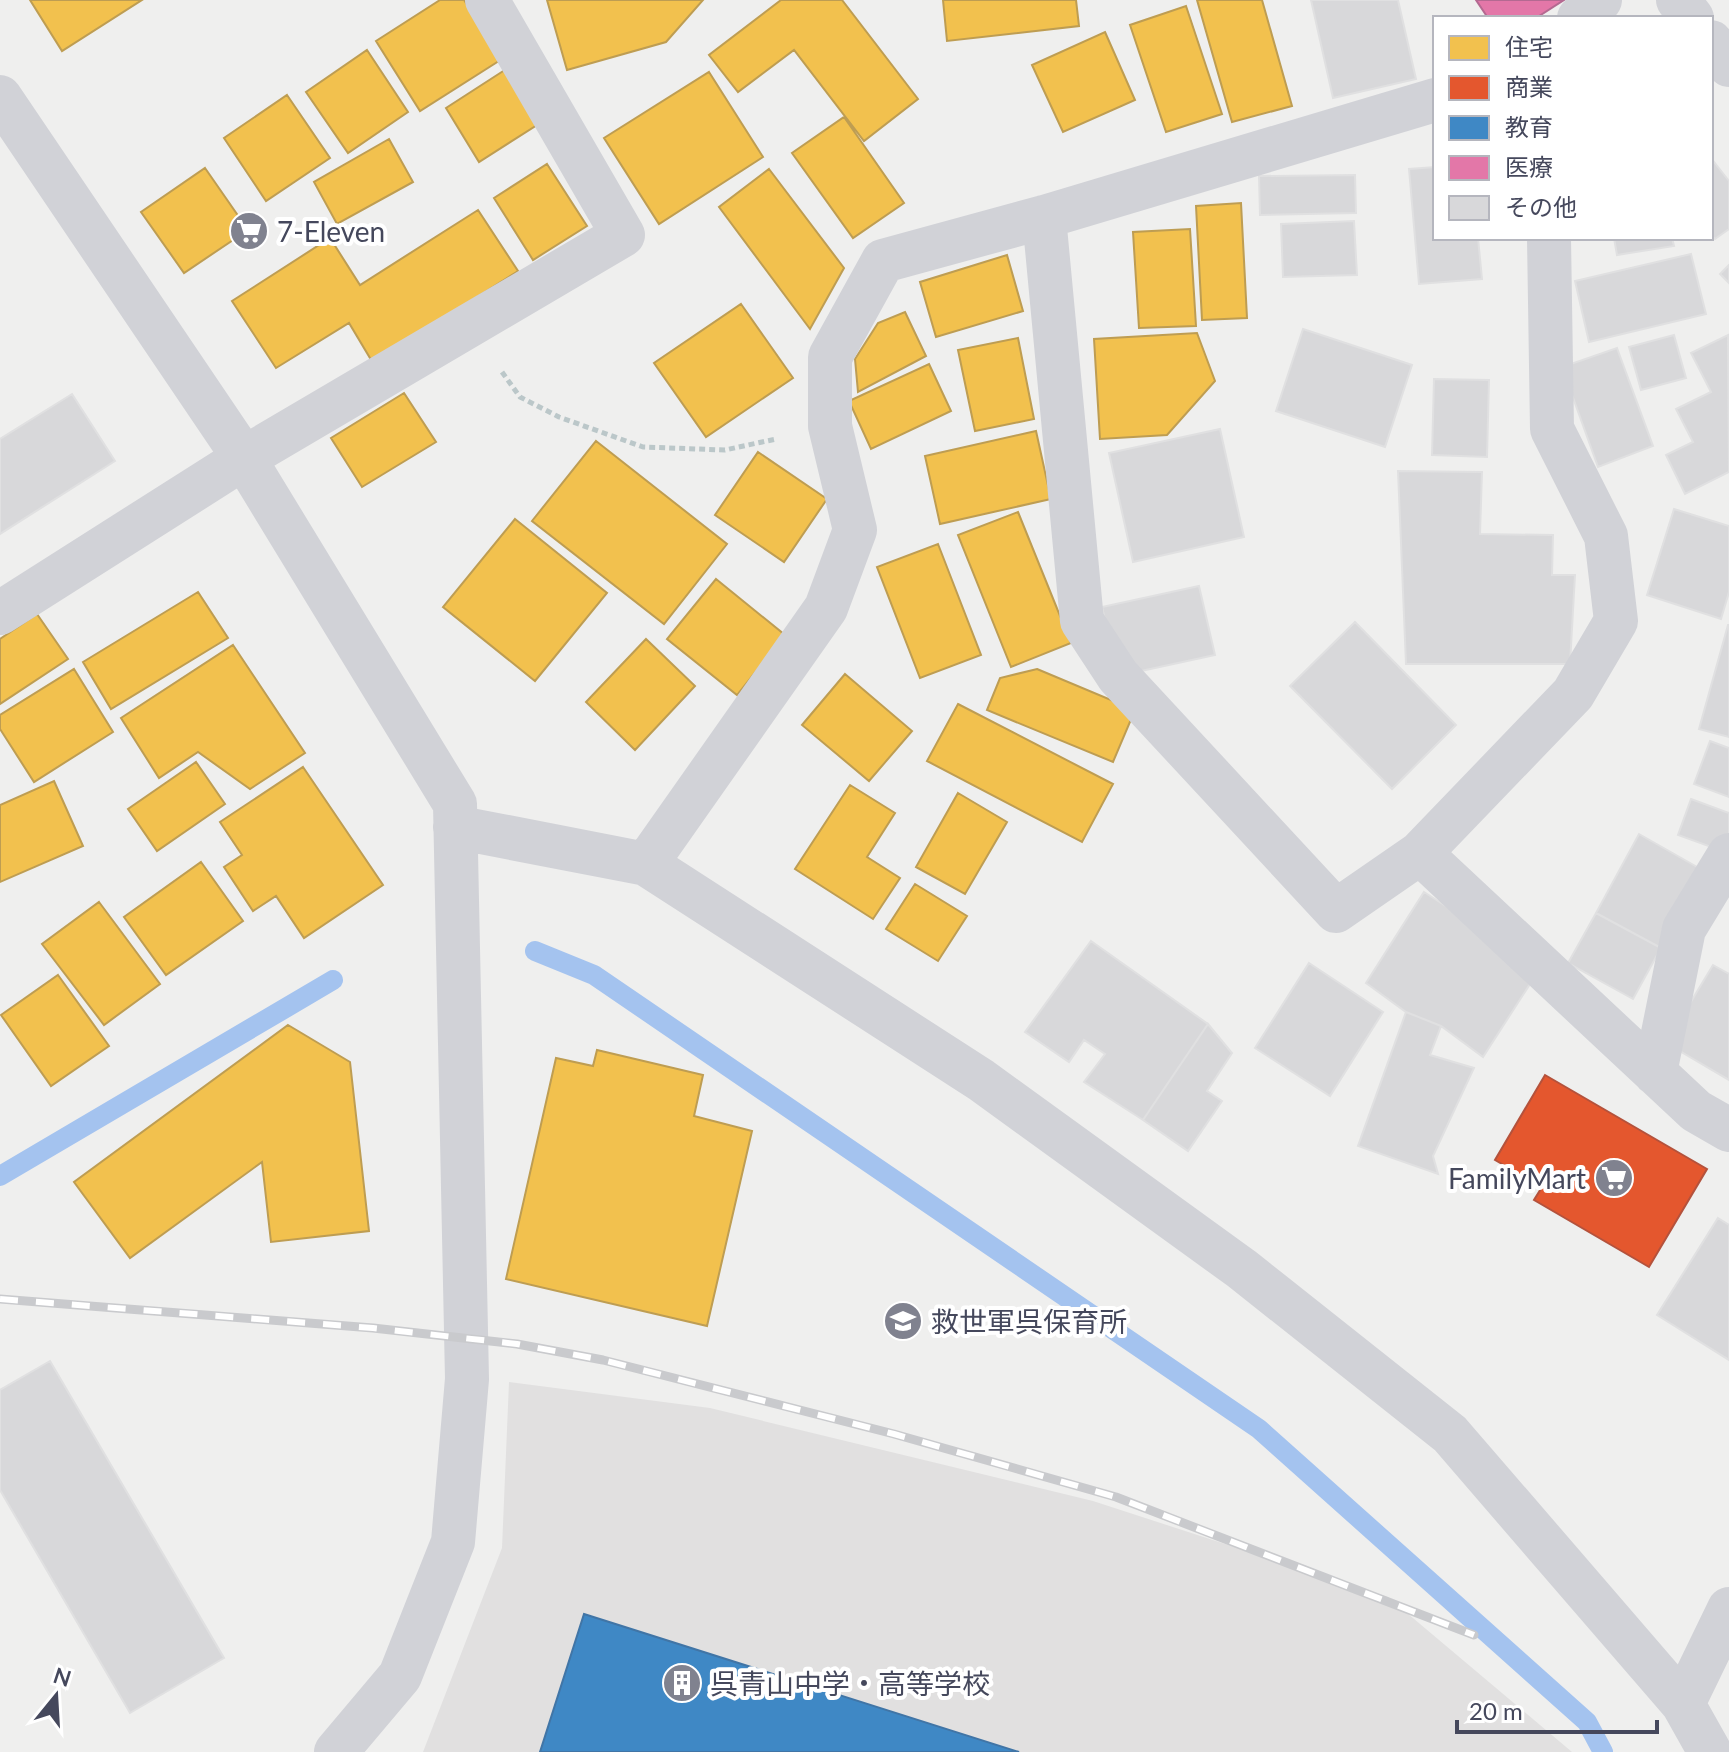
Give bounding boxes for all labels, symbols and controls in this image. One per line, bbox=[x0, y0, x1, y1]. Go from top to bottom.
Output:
legend bbox=[1433, 16, 1713, 240]
text: 住宅 bbox=[1505, 32, 1553, 61]
text: 商業 bbox=[1505, 72, 1553, 101]
text: 教育 bbox=[1505, 112, 1553, 141]
text: 医療 bbox=[1505, 152, 1553, 181]
text: その他 bbox=[1505, 192, 1577, 221]
supermarket icon: 7-Eleven bbox=[228, 210, 270, 252]
place label: 7-Eleven bbox=[277, 214, 385, 248]
supermarket icon: FamilyMart bbox=[1593, 1157, 1635, 1199]
place label: FamilyMart bbox=[1448, 1161, 1586, 1195]
school or university icon: 救世軍呉保育所 bbox=[882, 1300, 924, 1342]
place label: 救世軍呉保育所 bbox=[931, 1304, 1127, 1338]
north arrow bbox=[16, 1656, 96, 1736]
text: N bbox=[50, 1661, 75, 1692]
building icon: 呉青山中学・高等学校 bbox=[661, 1662, 703, 1704]
place label: 呉青山中学・高等学校 bbox=[710, 1666, 990, 1700]
scale bar bbox=[1457, 1684, 1657, 1734]
text: 20 m bbox=[1469, 1696, 1523, 1725]

